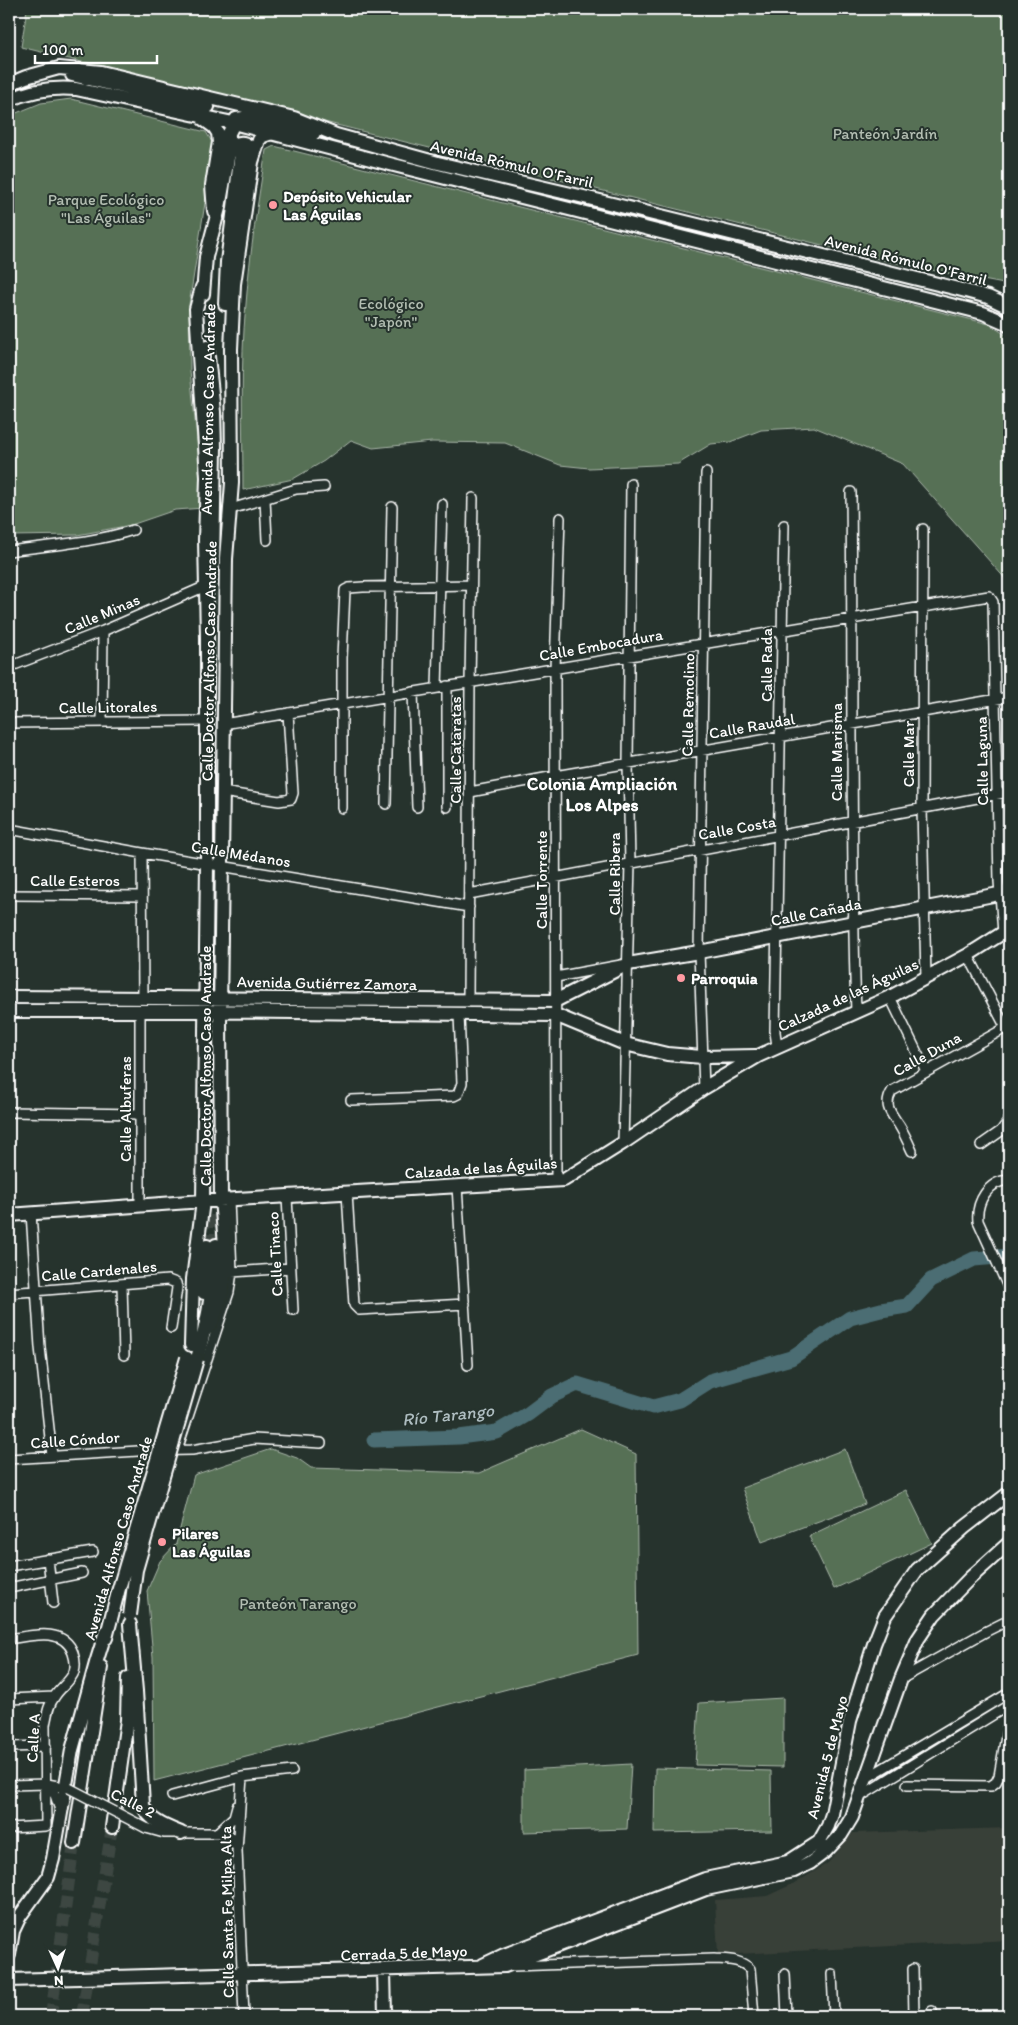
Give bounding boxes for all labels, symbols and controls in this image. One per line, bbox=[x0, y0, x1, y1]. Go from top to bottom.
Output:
scale bar bbox=[35, 32, 158, 64]
text: 100 m bbox=[42, 41, 84, 59]
park label: Panteón Jardín bbox=[833, 124, 937, 143]
street label: Avenida Rómulo O'Farril bbox=[429, 136, 596, 192]
place label: Depósito Vehicular Las Águilas bbox=[283, 187, 412, 225]
park label: Parque Ecológico "Las Águilas" bbox=[48, 190, 164, 227]
marker: Depósito Vehicular Las Águilas bbox=[267, 199, 279, 211]
street label: Avenida Rómulo O'Farril bbox=[823, 231, 990, 289]
park label: Ecológico "Japón" bbox=[358, 294, 424, 331]
street label: Avenida Alfonso Caso Andrade bbox=[197, 303, 219, 515]
street label: Calle Doctor Alfonso Caso Andrade bbox=[197, 541, 221, 781]
street label: Calle Minas bbox=[61, 590, 143, 638]
street label: Calle Embocadura bbox=[538, 625, 665, 665]
street label: Calle Rada bbox=[757, 627, 776, 702]
street label: Calle Remolino bbox=[678, 653, 698, 757]
street label: Calle Cataratas bbox=[446, 696, 465, 804]
street label: Calle Litorales bbox=[58, 697, 158, 717]
street label: Calle Marisma bbox=[827, 703, 846, 801]
street label: Calle Raudal bbox=[707, 709, 797, 743]
street label: Calle Laguna bbox=[972, 716, 992, 806]
street label: Calle Mar bbox=[899, 720, 918, 787]
district label: Colonia Ampliación Los Alpes bbox=[527, 773, 678, 816]
street label: Calle Costa bbox=[697, 812, 778, 844]
street label: Calle Torrente bbox=[532, 831, 551, 929]
street label: Calle Ribera bbox=[605, 832, 624, 916]
street label: Calle Médanos bbox=[190, 837, 292, 871]
street label: Calle Esteros bbox=[30, 871, 120, 890]
street label: Calle Cañada bbox=[769, 894, 863, 930]
street label: Calle Doctor Alfonso Caso Andrade bbox=[196, 946, 215, 1186]
street label: Calzada de las Águilas bbox=[775, 954, 921, 1036]
place label: Parroquia bbox=[691, 969, 758, 989]
street label: Avenida Gutiérrez Zamora bbox=[237, 972, 418, 994]
marker: Parroquia bbox=[675, 972, 687, 984]
street label: Calle Duna bbox=[889, 1027, 965, 1081]
street label: Calle Albuferas bbox=[116, 1056, 135, 1162]
street label: Calzada de las Águilas bbox=[404, 1153, 558, 1183]
street label: Calle Tinaco bbox=[263, 1211, 287, 1297]
street label: Calle Cardenales bbox=[40, 1256, 158, 1286]
water label: Río Tarango bbox=[401, 1399, 496, 1431]
street label: Calle Cóndor bbox=[30, 1427, 120, 1453]
street label: Avenida Alfonso Caso Andrade bbox=[80, 1434, 156, 1642]
place label: Pilares Las Águilas bbox=[172, 1524, 250, 1562]
marker: Pilares Las Águilas bbox=[156, 1536, 168, 1548]
park label: Panteón Tarango bbox=[239, 1594, 357, 1613]
street label: Avenida 5 de Mayo bbox=[802, 1693, 852, 1821]
street label: Calle A bbox=[22, 1713, 44, 1763]
street label: Calle 2 bbox=[108, 1784, 159, 1822]
street label: Calle Santa Fe Milpa Alta bbox=[216, 1826, 238, 1998]
street label: Cerrada 5 de Mayo bbox=[340, 1941, 468, 1965]
north arrow bbox=[32, 1942, 82, 1992]
text: N bbox=[53, 1972, 64, 1989]

